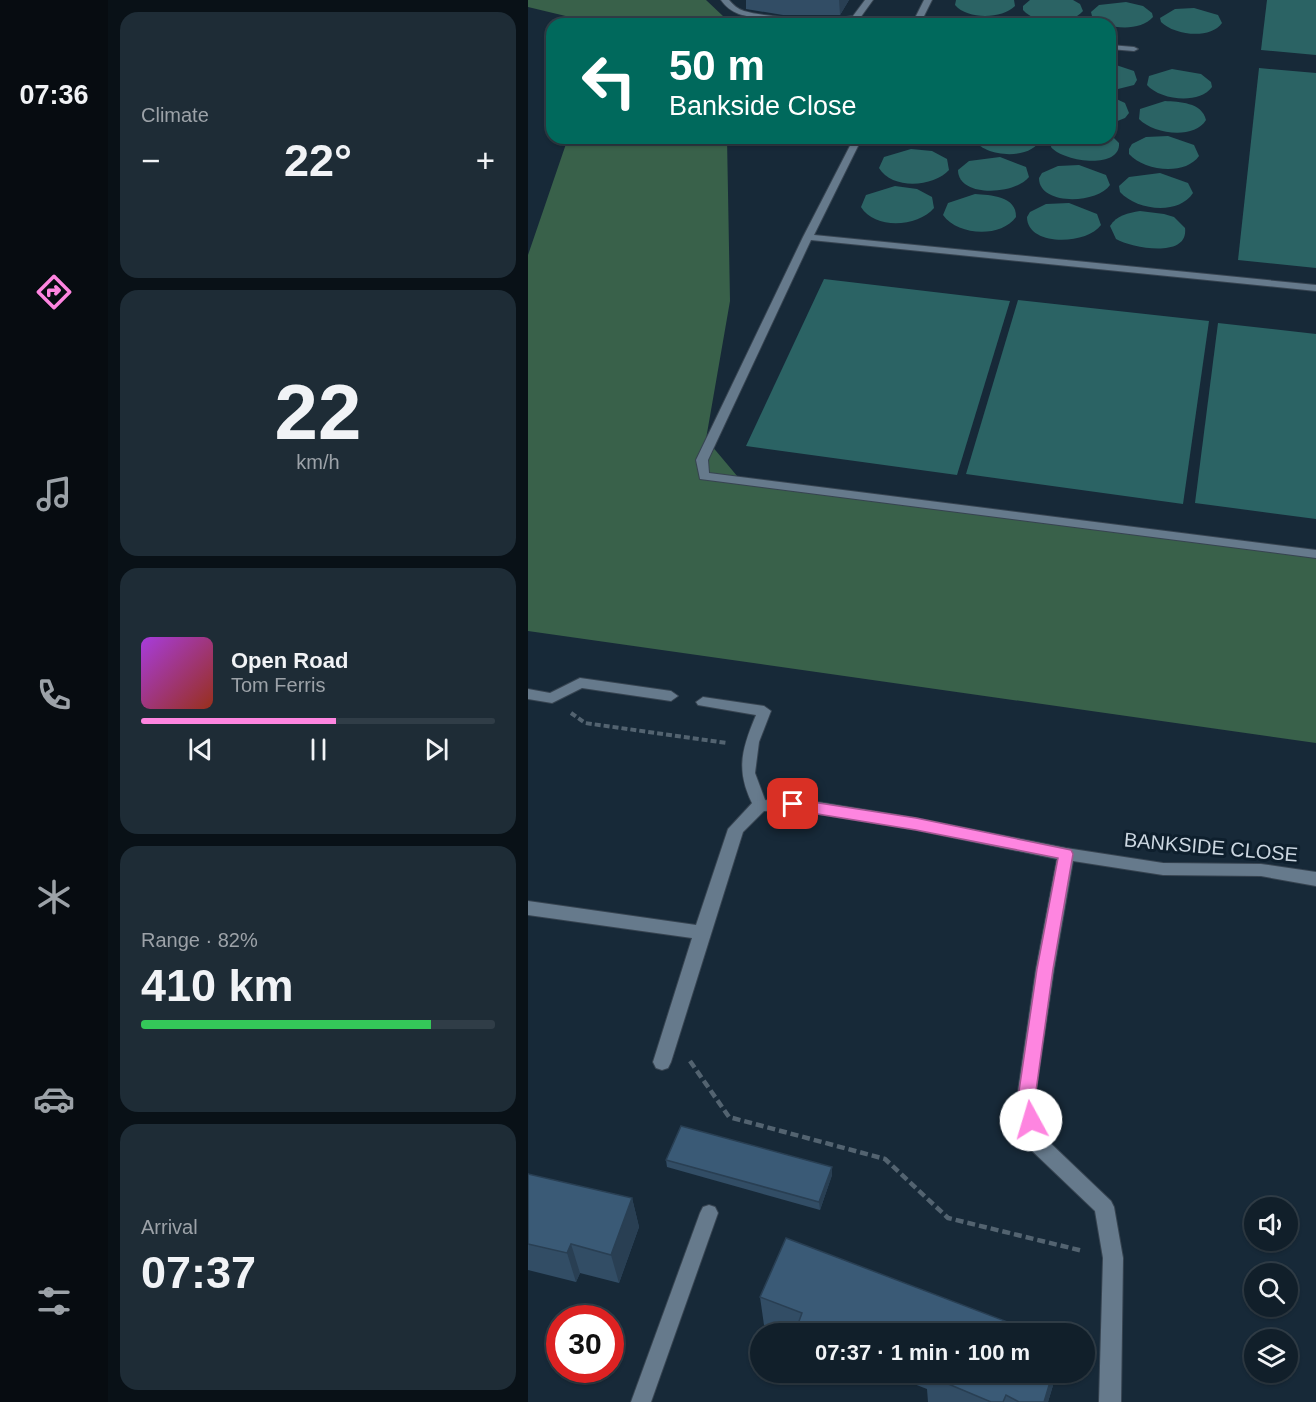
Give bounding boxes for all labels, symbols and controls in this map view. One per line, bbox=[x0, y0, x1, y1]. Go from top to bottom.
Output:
icon: left bbox=[570, 42, 648, 120]
text: 50 m bbox=[669, 42, 765, 89]
text: 07:36 bbox=[19, 80, 89, 110]
text: Bankside Close bbox=[669, 91, 857, 121]
text: Climate bbox=[141, 104, 209, 126]
text: 22° bbox=[284, 135, 352, 186]
text: − bbox=[141, 142, 160, 179]
text: + bbox=[476, 142, 495, 179]
icon: directions bbox=[33, 271, 75, 313]
text: 22 bbox=[275, 368, 361, 456]
text: km/h bbox=[296, 451, 340, 473]
icon: music bbox=[33, 473, 75, 515]
text: Open Road bbox=[231, 648, 348, 673]
icon: phone bbox=[33, 674, 75, 716]
text: Tom Ferris bbox=[231, 674, 325, 696]
icon: previous bbox=[184, 733, 217, 766]
icon: pause bbox=[302, 733, 335, 766]
icon: next bbox=[420, 733, 453, 766]
pin bbox=[767, 778, 818, 829]
icon: arrive bbox=[776, 787, 809, 820]
street label: BANKSIDE CLOSE bbox=[1123, 828, 1299, 866]
icon: climate bbox=[33, 876, 75, 918]
text: Range · 82% bbox=[141, 929, 258, 951]
text: 410 km bbox=[141, 960, 294, 1011]
icon: car bbox=[33, 1078, 75, 1120]
position arrow bbox=[999, 1088, 1063, 1152]
map controls bbox=[1244, 1197, 1298, 1383]
button: sound bbox=[1244, 1197, 1298, 1251]
text: Arrival bbox=[141, 1216, 198, 1238]
text: 07:37 bbox=[141, 1247, 256, 1298]
button: search bbox=[1244, 1263, 1298, 1317]
icon: filters bbox=[33, 1280, 75, 1322]
speed limit sign: 30 bbox=[546, 1305, 624, 1383]
button: layers bbox=[1244, 1329, 1298, 1383]
text: 07:37 · 1 min · 100 m bbox=[815, 1340, 1030, 1365]

